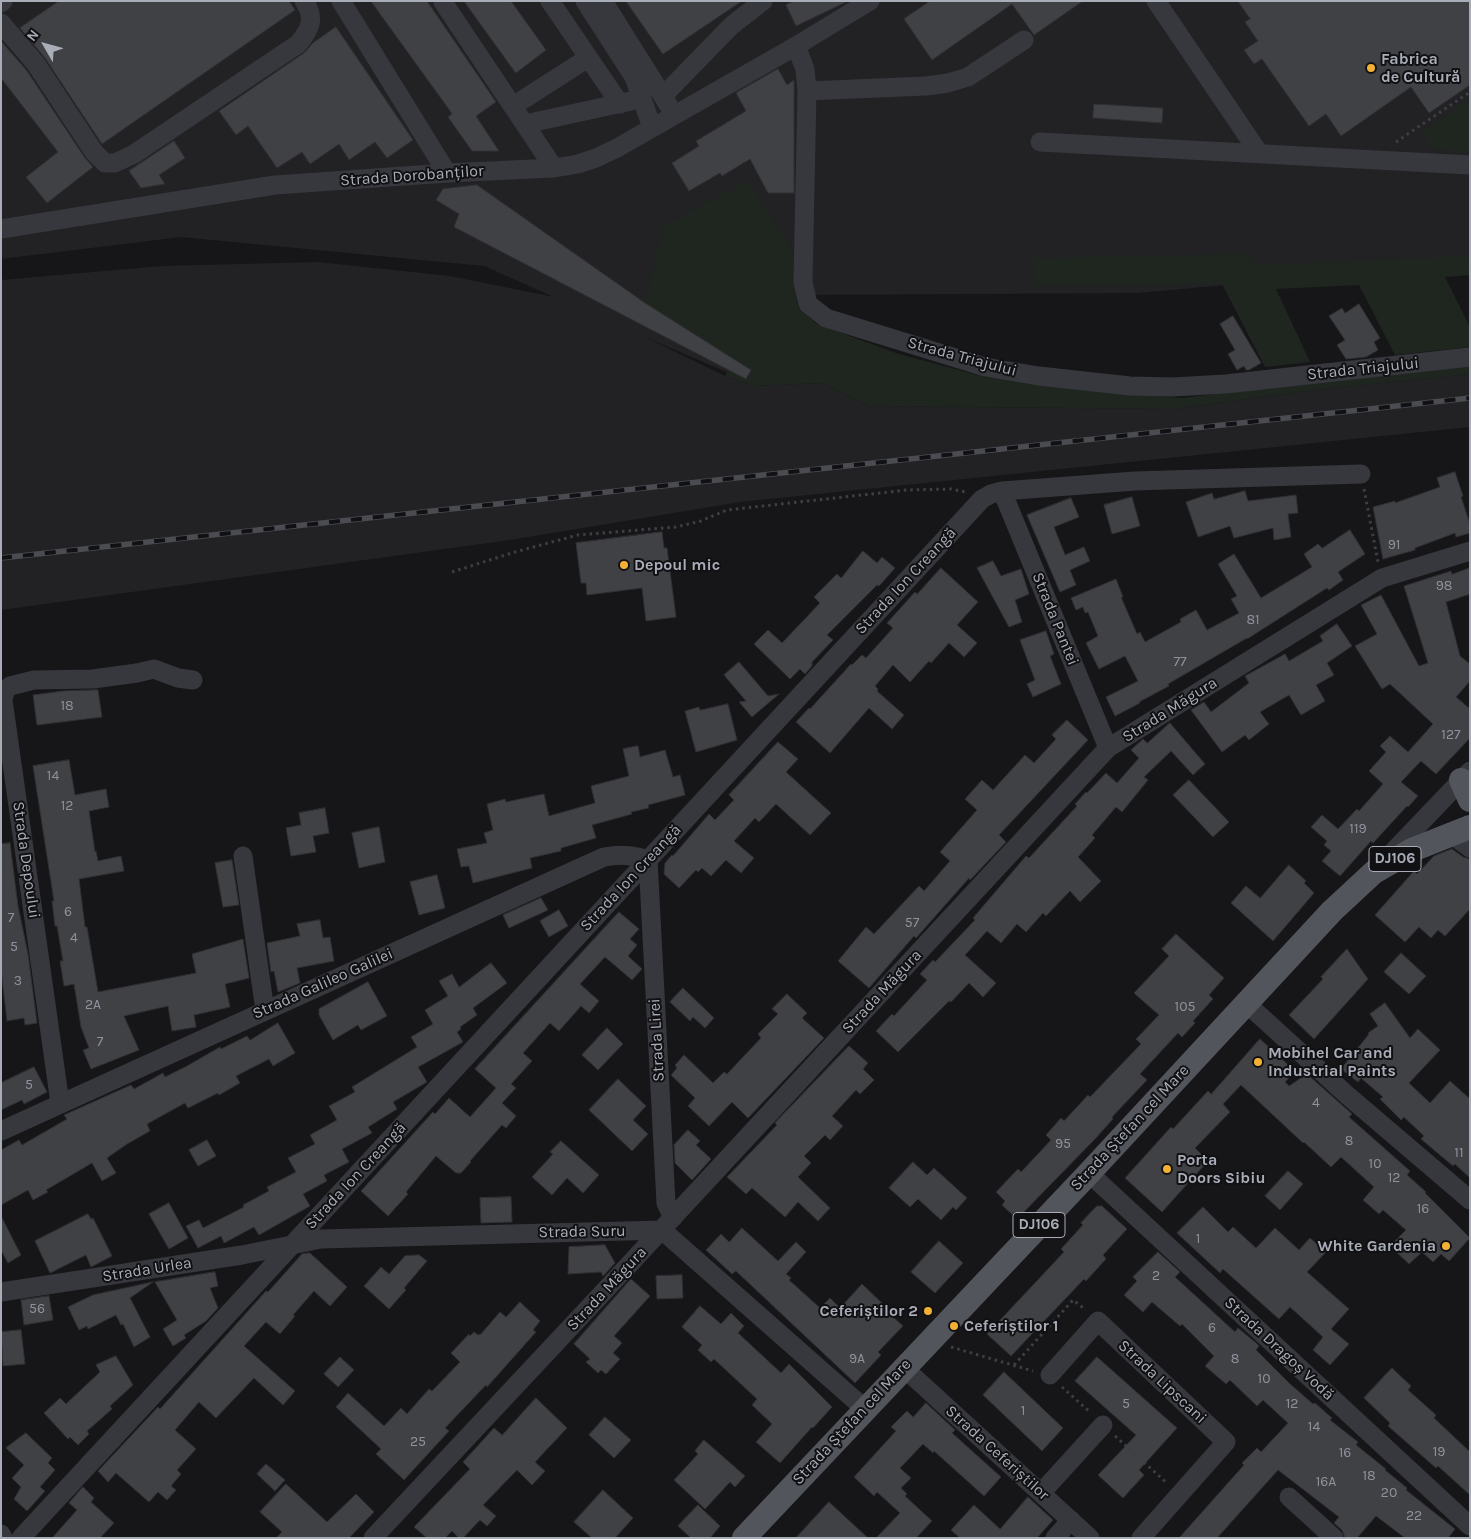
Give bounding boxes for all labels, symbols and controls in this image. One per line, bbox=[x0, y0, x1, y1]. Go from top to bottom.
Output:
north arrow bbox=[20, 20, 70, 70]
text: N bbox=[23, 26, 43, 45]
place label: Fabrica de Cultură bbox=[1381, 49, 1460, 87]
marker: Fabrica de Cultură bbox=[1365, 62, 1377, 74]
street label: Strada Dorobanților bbox=[340, 161, 484, 191]
street label: Strada Triajului bbox=[905, 333, 1019, 381]
street label: Strada Triajului bbox=[1306, 354, 1420, 384]
street label: Strada Ion Creangă bbox=[852, 524, 960, 638]
house number: 91 bbox=[1388, 537, 1400, 553]
place label: Depoul mic bbox=[634, 555, 720, 575]
marker: Depoul mic bbox=[618, 559, 630, 571]
street label: Strada Pantei bbox=[1028, 570, 1082, 668]
house number: 98 bbox=[1436, 578, 1452, 594]
house number: 81 bbox=[1246, 612, 1260, 628]
house number: 77 bbox=[1173, 654, 1187, 670]
street label: Strada Măgura bbox=[1119, 673, 1221, 747]
house number: 18 bbox=[60, 698, 74, 714]
house number: 127 bbox=[1441, 727, 1461, 743]
house number: 14 bbox=[47, 768, 59, 784]
house number: 12 bbox=[61, 798, 73, 814]
street label: Strada Depoului bbox=[8, 800, 44, 920]
street label: Strada Ion Creangă bbox=[577, 821, 685, 935]
house number: 119 bbox=[1349, 821, 1367, 837]
road number: DJ106 bbox=[1369, 846, 1421, 872]
house number: 6 bbox=[64, 904, 72, 920]
house number: 7 bbox=[8, 910, 14, 926]
house number: 57 bbox=[905, 915, 919, 931]
house number: 4 bbox=[70, 930, 78, 946]
house number: 5 bbox=[10, 939, 18, 955]
street label: Strada Galileo Galilei bbox=[250, 944, 396, 1024]
street label: Strada Măgura bbox=[838, 946, 926, 1038]
house number: 3 bbox=[14, 973, 22, 989]
house number: 2A bbox=[85, 997, 101, 1013]
street label: Strada Lirei bbox=[645, 998, 669, 1082]
house number: 105 bbox=[1175, 999, 1195, 1015]
house number: 7 bbox=[97, 1034, 103, 1050]
place label: Mobihel Car and Industrial Paints bbox=[1268, 1043, 1396, 1081]
marker: Mobihel Car and Industrial Paints bbox=[1252, 1056, 1264, 1068]
street label: Strada Ștefan cel Mare bbox=[1067, 1061, 1193, 1195]
house number: 5 bbox=[25, 1077, 33, 1093]
house number: 4 bbox=[1312, 1095, 1320, 1111]
street label: Strada Ion Creangă bbox=[302, 1119, 410, 1233]
house number: 8 bbox=[1345, 1133, 1353, 1149]
house number: 95 bbox=[1055, 1136, 1071, 1152]
house number: 11 bbox=[1454, 1145, 1464, 1161]
place label: Porta Doors Sibiu bbox=[1177, 1150, 1265, 1188]
house number: 10 bbox=[1369, 1156, 1381, 1172]
marker: Porta Doors Sibiu bbox=[1161, 1163, 1173, 1175]
house number: 12 bbox=[1388, 1170, 1400, 1186]
house number: 16 bbox=[1417, 1201, 1429, 1217]
road number: DJ106 bbox=[1013, 1212, 1065, 1238]
street label: Strada Suru bbox=[538, 1222, 626, 1242]
house number: 1 bbox=[1196, 1231, 1200, 1247]
place label: White Gardenia bbox=[1317, 1236, 1436, 1256]
marker: White Gardenia bbox=[1440, 1240, 1452, 1252]
street label: Strada Măgura bbox=[563, 1243, 651, 1335]
street label: Strada Urlea bbox=[101, 1253, 193, 1287]
house number: 2 bbox=[1152, 1268, 1160, 1284]
street label: Strada Dragoș Vodă bbox=[1220, 1293, 1338, 1405]
house number: 56 bbox=[29, 1301, 45, 1317]
place label: Ceferiștilor 2 bbox=[820, 1301, 918, 1321]
marker: Ceferiștilor 2 bbox=[922, 1305, 934, 1317]
place label: Ceferiștilor 1 bbox=[964, 1316, 1058, 1336]
marker: Ceferiștilor 1 bbox=[948, 1320, 960, 1332]
house number: 6 bbox=[1208, 1320, 1216, 1336]
street label: Strada Lipscani bbox=[1114, 1336, 1210, 1428]
house number: 9A bbox=[849, 1351, 865, 1367]
house number: 8 bbox=[1231, 1351, 1239, 1367]
street label: Strada Ștefan cel Mare bbox=[789, 1355, 915, 1489]
house number: 10 bbox=[1258, 1371, 1270, 1387]
house number: 5 bbox=[1122, 1396, 1130, 1412]
house number: 12 bbox=[1286, 1396, 1298, 1412]
street label: Strada Ceferiștilor bbox=[941, 1401, 1053, 1505]
house number: 1 bbox=[1021, 1403, 1025, 1419]
house number: 14 bbox=[1308, 1419, 1320, 1435]
house number: 25 bbox=[410, 1434, 426, 1450]
house number: 19 bbox=[1433, 1444, 1445, 1460]
house number: 16 bbox=[1339, 1445, 1351, 1461]
house number: 18 bbox=[1362, 1468, 1376, 1484]
house number: 16A bbox=[1316, 1474, 1336, 1490]
house number: 20 bbox=[1381, 1485, 1397, 1501]
house number: 22 bbox=[1406, 1508, 1422, 1524]

